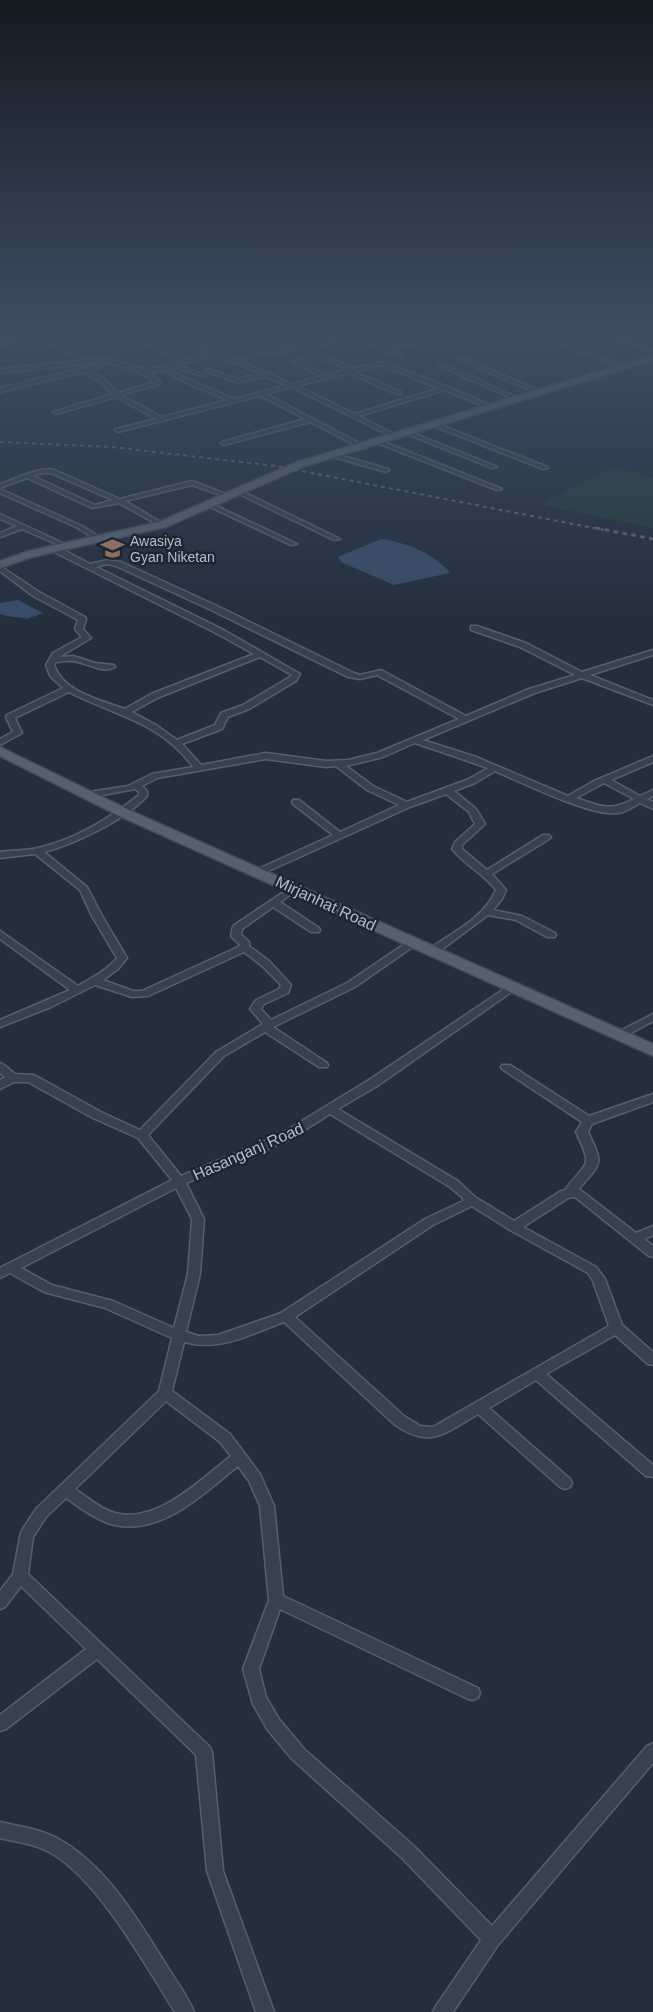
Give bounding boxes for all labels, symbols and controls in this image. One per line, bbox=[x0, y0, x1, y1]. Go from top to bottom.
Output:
place label: Awasiya Gyan Niketan bbox=[130, 533, 215, 565]
school or university icon: Awasiya Gyan Niketan bbox=[99, 536, 125, 562]
street label: Mirjanhat Road bbox=[273, 873, 379, 934]
street label: Hasanganj Road bbox=[190, 1119, 306, 1183]

